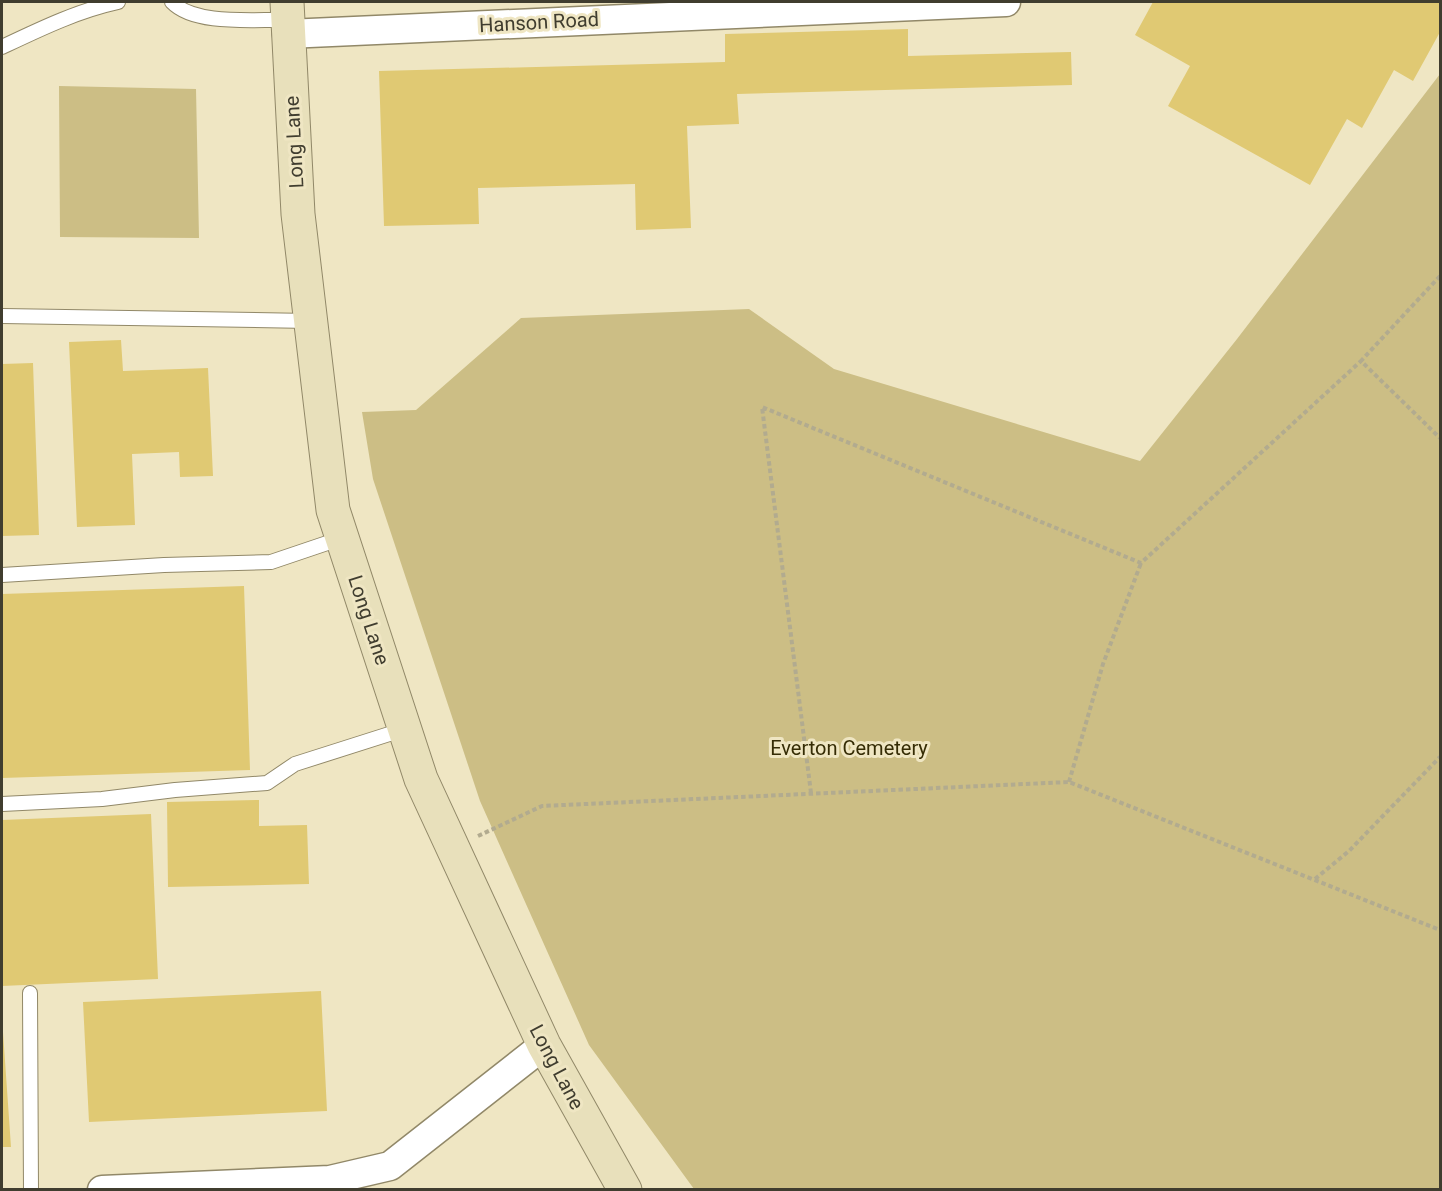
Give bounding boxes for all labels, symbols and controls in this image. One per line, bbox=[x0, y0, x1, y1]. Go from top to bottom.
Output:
street label: Hanson Road bbox=[479, 7, 599, 37]
street label: Long Lane bbox=[280, 95, 308, 189]
street label: Long Lane bbox=[343, 572, 395, 668]
park label: Everton Cemetery bbox=[770, 736, 928, 760]
street label: Long Lane bbox=[525, 1020, 589, 1114]

